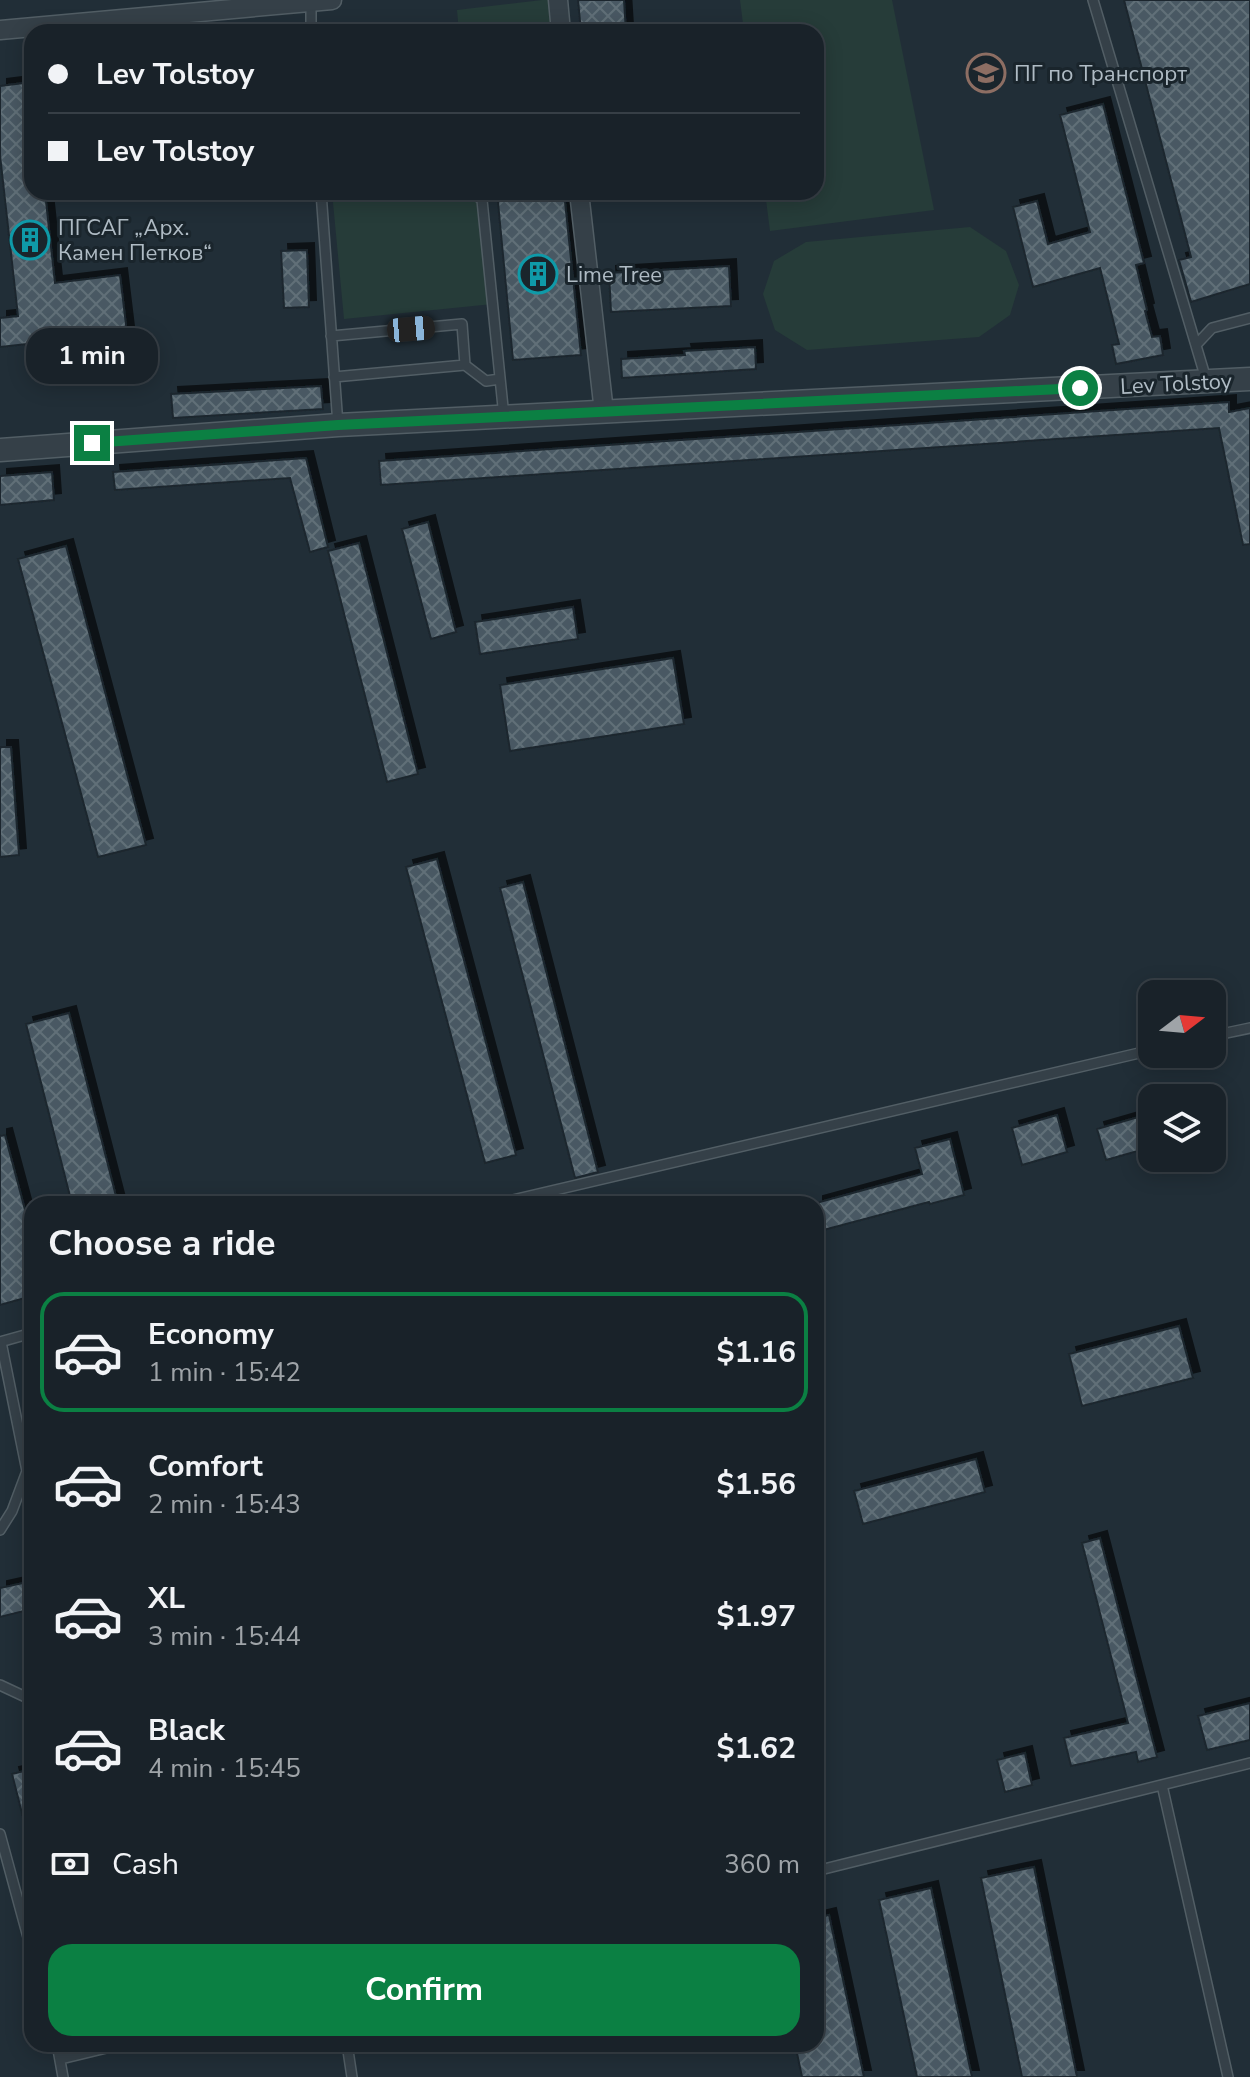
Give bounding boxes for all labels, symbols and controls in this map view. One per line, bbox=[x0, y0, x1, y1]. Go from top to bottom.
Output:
school or university icon: ПГ по Транспорт bbox=[965, 52, 1007, 94]
text: Lev Tolstoy bbox=[96, 54, 254, 95]
place label: ПГ по Транспорт bbox=[1014, 59, 1187, 89]
text: Lev Tolstoy bbox=[96, 131, 254, 172]
place label: ПГСАГ „Арх. Камен Петков“ bbox=[58, 213, 212, 268]
building icon: ПГСАГ „Арх. Камен Петков“ bbox=[9, 219, 51, 261]
building icon: Lime Tree bbox=[517, 253, 559, 295]
place label: Lime Tree bbox=[566, 260, 662, 290]
car bbox=[386, 315, 436, 343]
callout: 1 min bbox=[26, 327, 158, 383]
text: 1 min bbox=[58, 338, 126, 373]
street label: Lev Tolstoy bbox=[1119, 366, 1233, 402]
route start bbox=[1062, 370, 1098, 406]
route end bbox=[74, 425, 110, 461]
north arrow bbox=[1138, 980, 1226, 1068]
map controls bbox=[1138, 980, 1226, 1172]
button: layers bbox=[1138, 1084, 1226, 1172]
text: Choose a ride bbox=[48, 1219, 276, 1268]
text: Economy bbox=[148, 1314, 274, 1355]
icon: car bbox=[52, 1316, 124, 1388]
text: $1.16 bbox=[717, 1332, 796, 1373]
text: 1 min · 15:42 bbox=[148, 1355, 301, 1390]
text: Comfort bbox=[148, 1446, 263, 1487]
icon: car bbox=[52, 1448, 124, 1520]
text: $1.56 bbox=[717, 1464, 796, 1505]
text: 2 min · 15:43 bbox=[148, 1487, 301, 1522]
text: XL bbox=[148, 1578, 185, 1619]
icon: car bbox=[52, 1580, 124, 1652]
text: $1.97 bbox=[717, 1596, 796, 1637]
text: 3 min · 15:44 bbox=[148, 1619, 301, 1654]
text: Black bbox=[148, 1710, 225, 1751]
icon: car bbox=[52, 1712, 124, 1784]
text: $1.62 bbox=[717, 1728, 796, 1769]
text: 4 min · 15:45 bbox=[148, 1751, 301, 1786]
icon: cash bbox=[48, 1842, 92, 1886]
text: Cash bbox=[112, 1844, 179, 1885]
text: 360 m bbox=[724, 1847, 800, 1882]
button: Confirm bbox=[48, 1944, 800, 2036]

